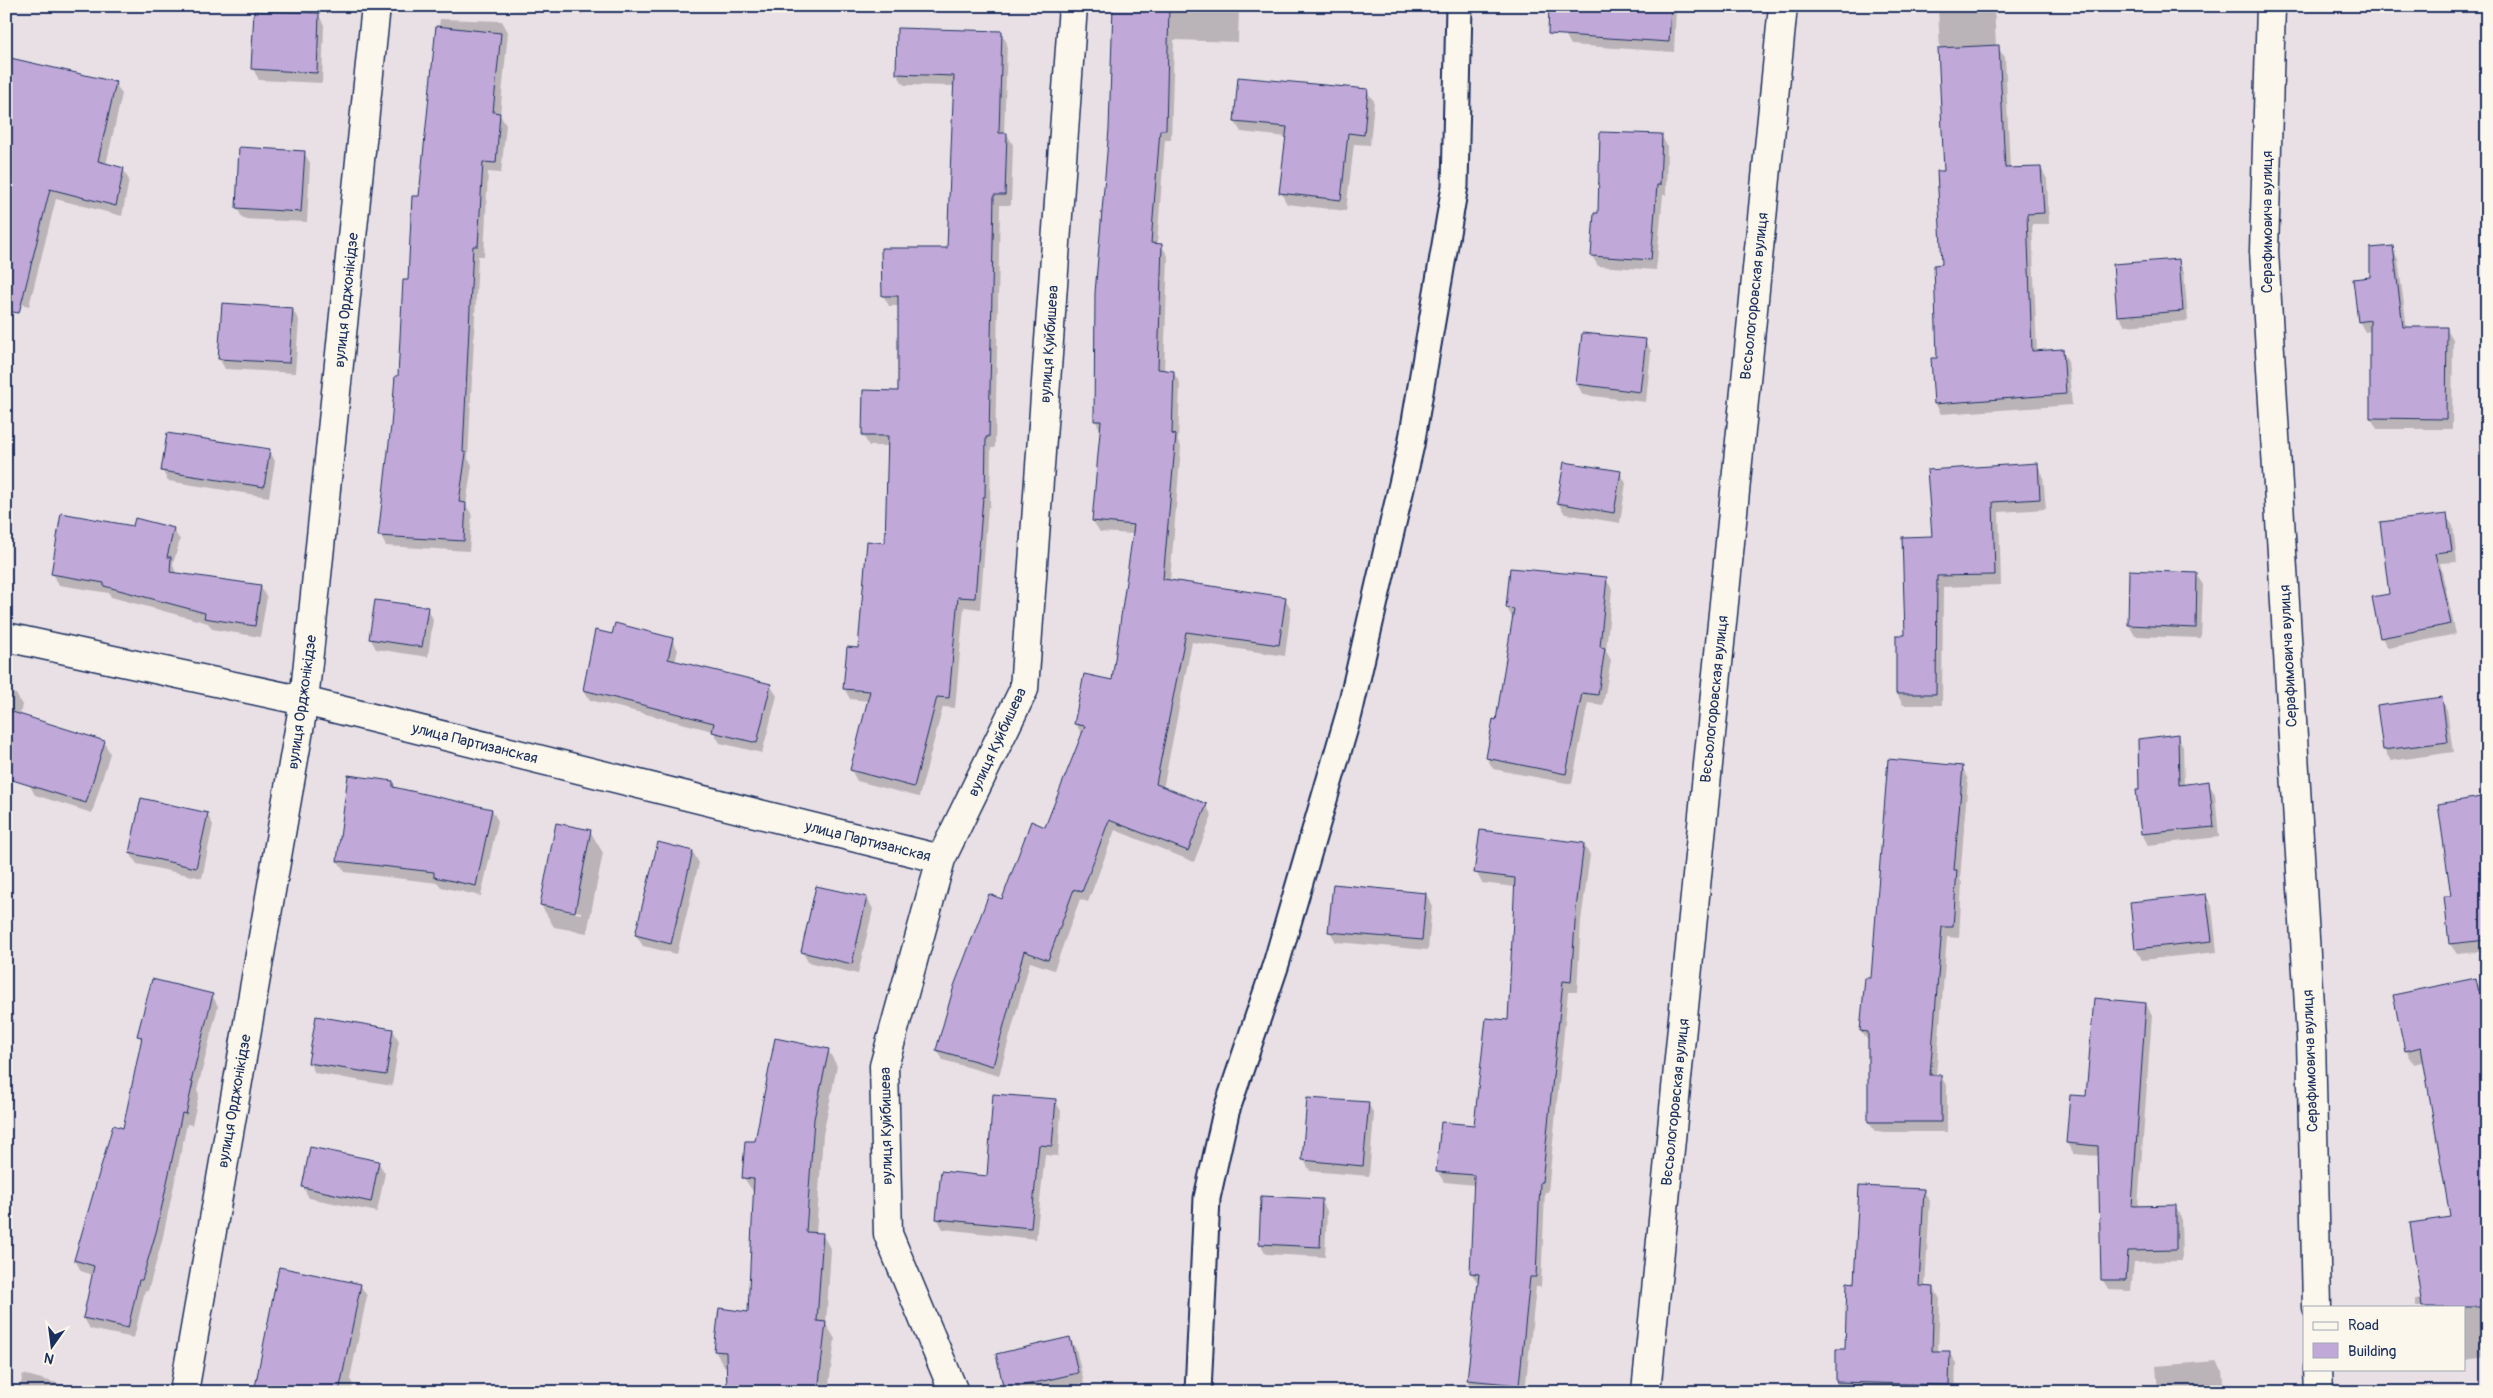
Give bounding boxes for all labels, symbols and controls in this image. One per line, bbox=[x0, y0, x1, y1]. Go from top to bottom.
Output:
street label: Серафимовича вулиця bbox=[2258, 151, 2277, 293]
street label: Вєсьологоровская вулиця bbox=[1736, 211, 1773, 381]
street label: вулиця Орджонікідзе bbox=[330, 231, 363, 368]
street label: вулиця Куйбишева bbox=[1036, 285, 1063, 404]
street label: Серафимовича вулиця bbox=[2275, 584, 2302, 728]
street label: Вєсьологоровская вулиця bbox=[1696, 614, 1733, 784]
street label: вулиця Орджонікідзе bbox=[284, 633, 321, 770]
street label: вулиця Куйбишева bbox=[964, 685, 1031, 800]
street label: улица Партизанская bbox=[409, 718, 540, 768]
street label: улица Партизанская bbox=[802, 816, 933, 866]
street label: Серафимовича вулиця bbox=[2299, 989, 2322, 1133]
street label: Вєсьологоровская вулиця bbox=[1657, 1017, 1694, 1187]
street label: вулиця Орджонікідзе bbox=[213, 1032, 256, 1169]
street label: вулиця Куйбишева bbox=[876, 1067, 897, 1185]
legend bbox=[2303, 1306, 2466, 1370]
text: Road bbox=[2348, 1316, 2379, 1335]
north arrow bbox=[28, 1320, 78, 1370]
text: Building bbox=[2348, 1342, 2396, 1361]
text: N bbox=[42, 1349, 56, 1368]

